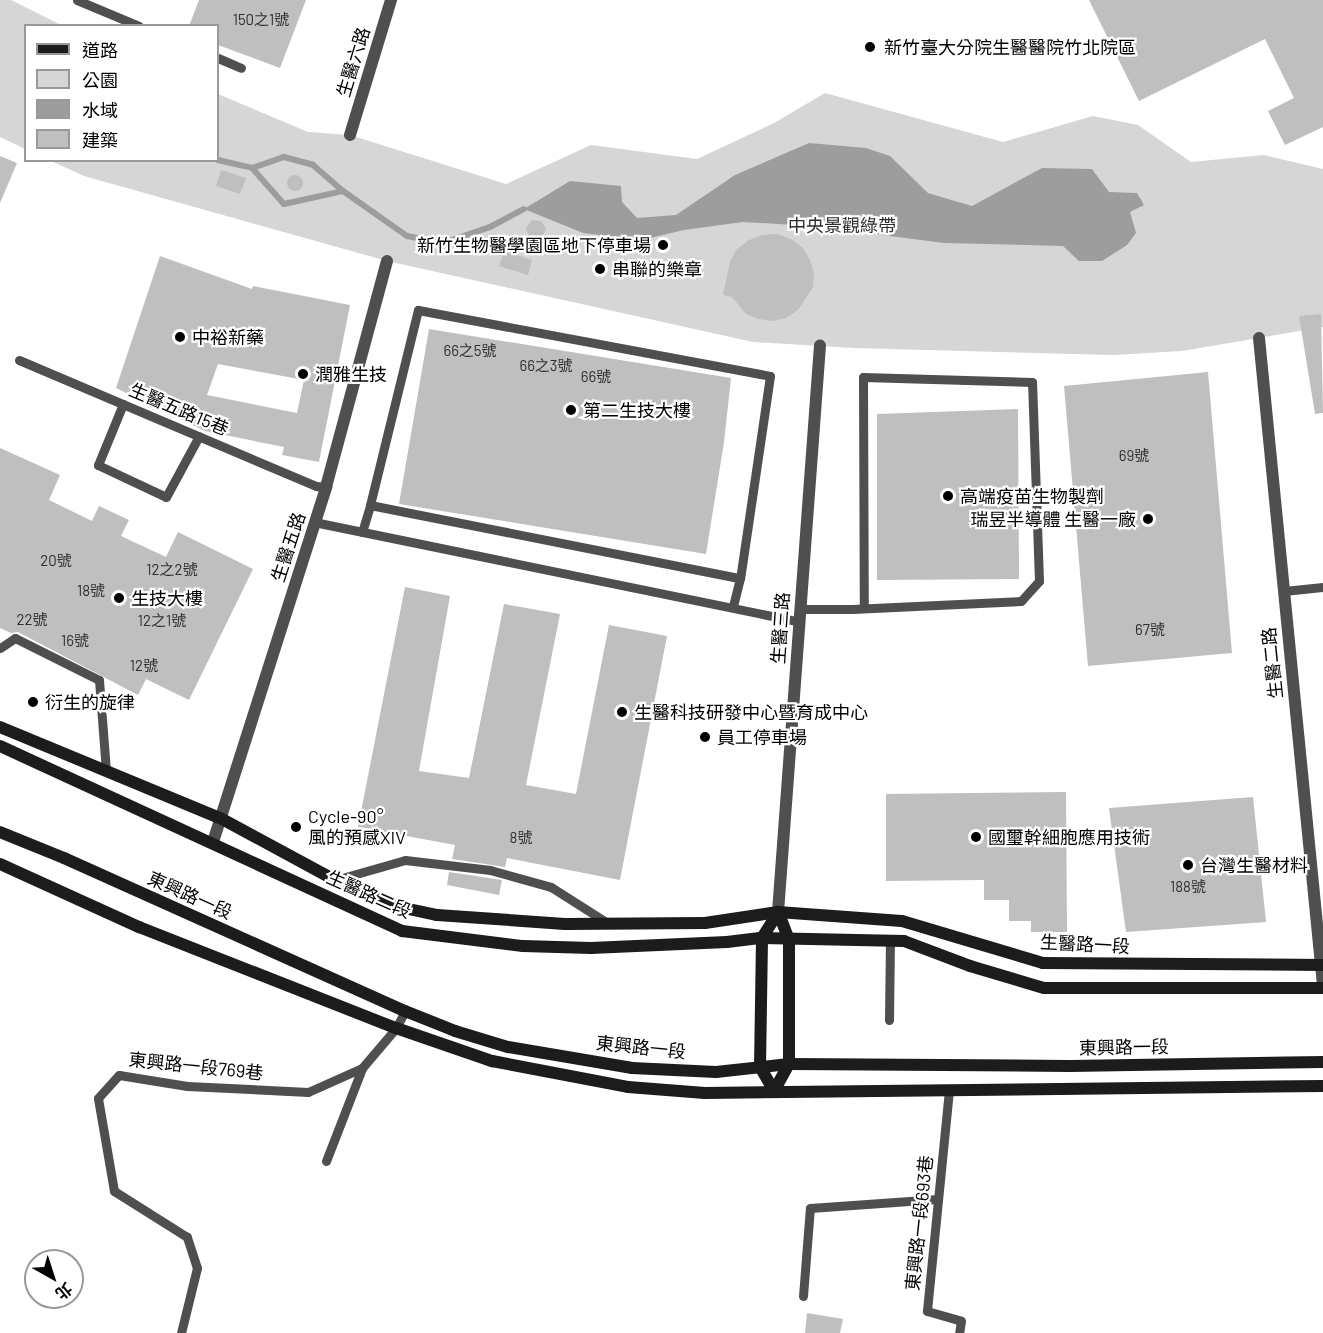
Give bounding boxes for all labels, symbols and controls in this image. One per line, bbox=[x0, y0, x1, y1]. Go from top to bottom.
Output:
house number: 150之1號 bbox=[233, 11, 289, 29]
legend bbox=[24, 24, 219, 162]
street label: 生醫六路 bbox=[332, 24, 374, 100]
place label: 新竹臺大分院生醫醫院竹北院區 bbox=[884, 36, 1136, 58]
marker: 新竹臺大分院生醫醫院竹北院區 bbox=[861, 38, 879, 56]
text: 道路 bbox=[82, 39, 118, 61]
text: 公園 bbox=[82, 69, 118, 91]
text: 水域 bbox=[82, 99, 118, 121]
text: 建築 bbox=[82, 129, 118, 151]
park label: 中央景觀綠帶 bbox=[788, 214, 896, 236]
place label: 新竹生物醫學園區地下停車場 bbox=[417, 234, 651, 256]
marker: 新竹生物醫學園區地下停車場 bbox=[656, 238, 670, 252]
place label: 串聯的樂章 bbox=[612, 258, 702, 280]
marker: 串聯的樂章 bbox=[593, 262, 607, 276]
place label: 中裕新藥 bbox=[192, 326, 264, 348]
marker: 中裕新藥 bbox=[173, 330, 187, 344]
house number: 66之5號 bbox=[443, 342, 497, 360]
house number: 66之3號 bbox=[519, 357, 573, 375]
place label: 潤雅生技 bbox=[315, 363, 387, 385]
marker: 潤雅生技 bbox=[296, 367, 310, 381]
house number: 66號 bbox=[581, 368, 611, 386]
street label: 生醫五路15巷 bbox=[126, 378, 232, 440]
place label: 第二生技大樓 bbox=[583, 399, 691, 421]
marker: 第二生技大樓 bbox=[564, 403, 578, 417]
house number: 69號 bbox=[1119, 447, 1149, 465]
place label: 高端疫苗生物製劑 bbox=[960, 485, 1104, 507]
marker: 高端疫苗生物製劑 bbox=[941, 489, 955, 503]
place label: 瑞昱半導體 生醫一廠 bbox=[970, 508, 1136, 530]
street label: 生醫五路 bbox=[267, 509, 309, 585]
marker: 瑞昱半導體 生醫一廠 bbox=[1141, 512, 1155, 526]
house number: 20號 bbox=[40, 552, 72, 570]
house number: 12之2號 bbox=[146, 561, 198, 579]
house number: 18號 bbox=[77, 582, 105, 600]
place label: 生技大樓 bbox=[131, 587, 203, 609]
marker: 生技大樓 bbox=[112, 591, 126, 605]
street label: 生醫三路 bbox=[767, 591, 793, 665]
house number: 22號 bbox=[16, 611, 48, 629]
house number: 12之1號 bbox=[138, 612, 186, 630]
house number: 67號 bbox=[1135, 621, 1165, 639]
street label: 生醫二路 bbox=[1257, 626, 1287, 700]
house number: 16號 bbox=[61, 632, 89, 650]
house number: 12號 bbox=[130, 657, 158, 675]
place label: 衍生的旋律 bbox=[45, 691, 135, 713]
marker: 衍生的旋律 bbox=[26, 695, 40, 709]
place label: 生醫科技研發中心暨育成中心 bbox=[634, 701, 868, 723]
marker: 生醫科技研發中心暨育成中心 bbox=[615, 705, 629, 719]
place label: 員工停車場 bbox=[717, 726, 807, 748]
marker: 員工停車場 bbox=[698, 730, 712, 744]
place label: Cycle-90° 風的預感XIV bbox=[308, 806, 406, 848]
marker: Cycle-90° 風的預感XIV bbox=[289, 820, 303, 834]
place label: 國璽幹細胞應用技術 bbox=[988, 826, 1150, 848]
house number: 8號 bbox=[510, 829, 532, 847]
marker: 國璽幹細胞應用技術 bbox=[969, 830, 983, 844]
place label: 台灣生醫材料 bbox=[1200, 854, 1308, 876]
marker: 台灣生醫材料 bbox=[1181, 858, 1195, 872]
street label: 生醫路二段 bbox=[323, 866, 415, 922]
street label: 東興路一段 bbox=[144, 867, 236, 923]
house number: 188號 bbox=[1170, 878, 1206, 896]
street label: 生醫路一段 bbox=[1039, 931, 1131, 957]
street label: 東興路一段 bbox=[595, 1032, 687, 1062]
street label: 東興路一段 bbox=[1079, 1035, 1169, 1059]
street label: 東興路一段769巷 bbox=[128, 1048, 264, 1084]
street label: 東興路一段693巷 bbox=[901, 1154, 937, 1292]
north arrow bbox=[24, 1249, 84, 1309]
text: 北 bbox=[52, 1279, 77, 1304]

